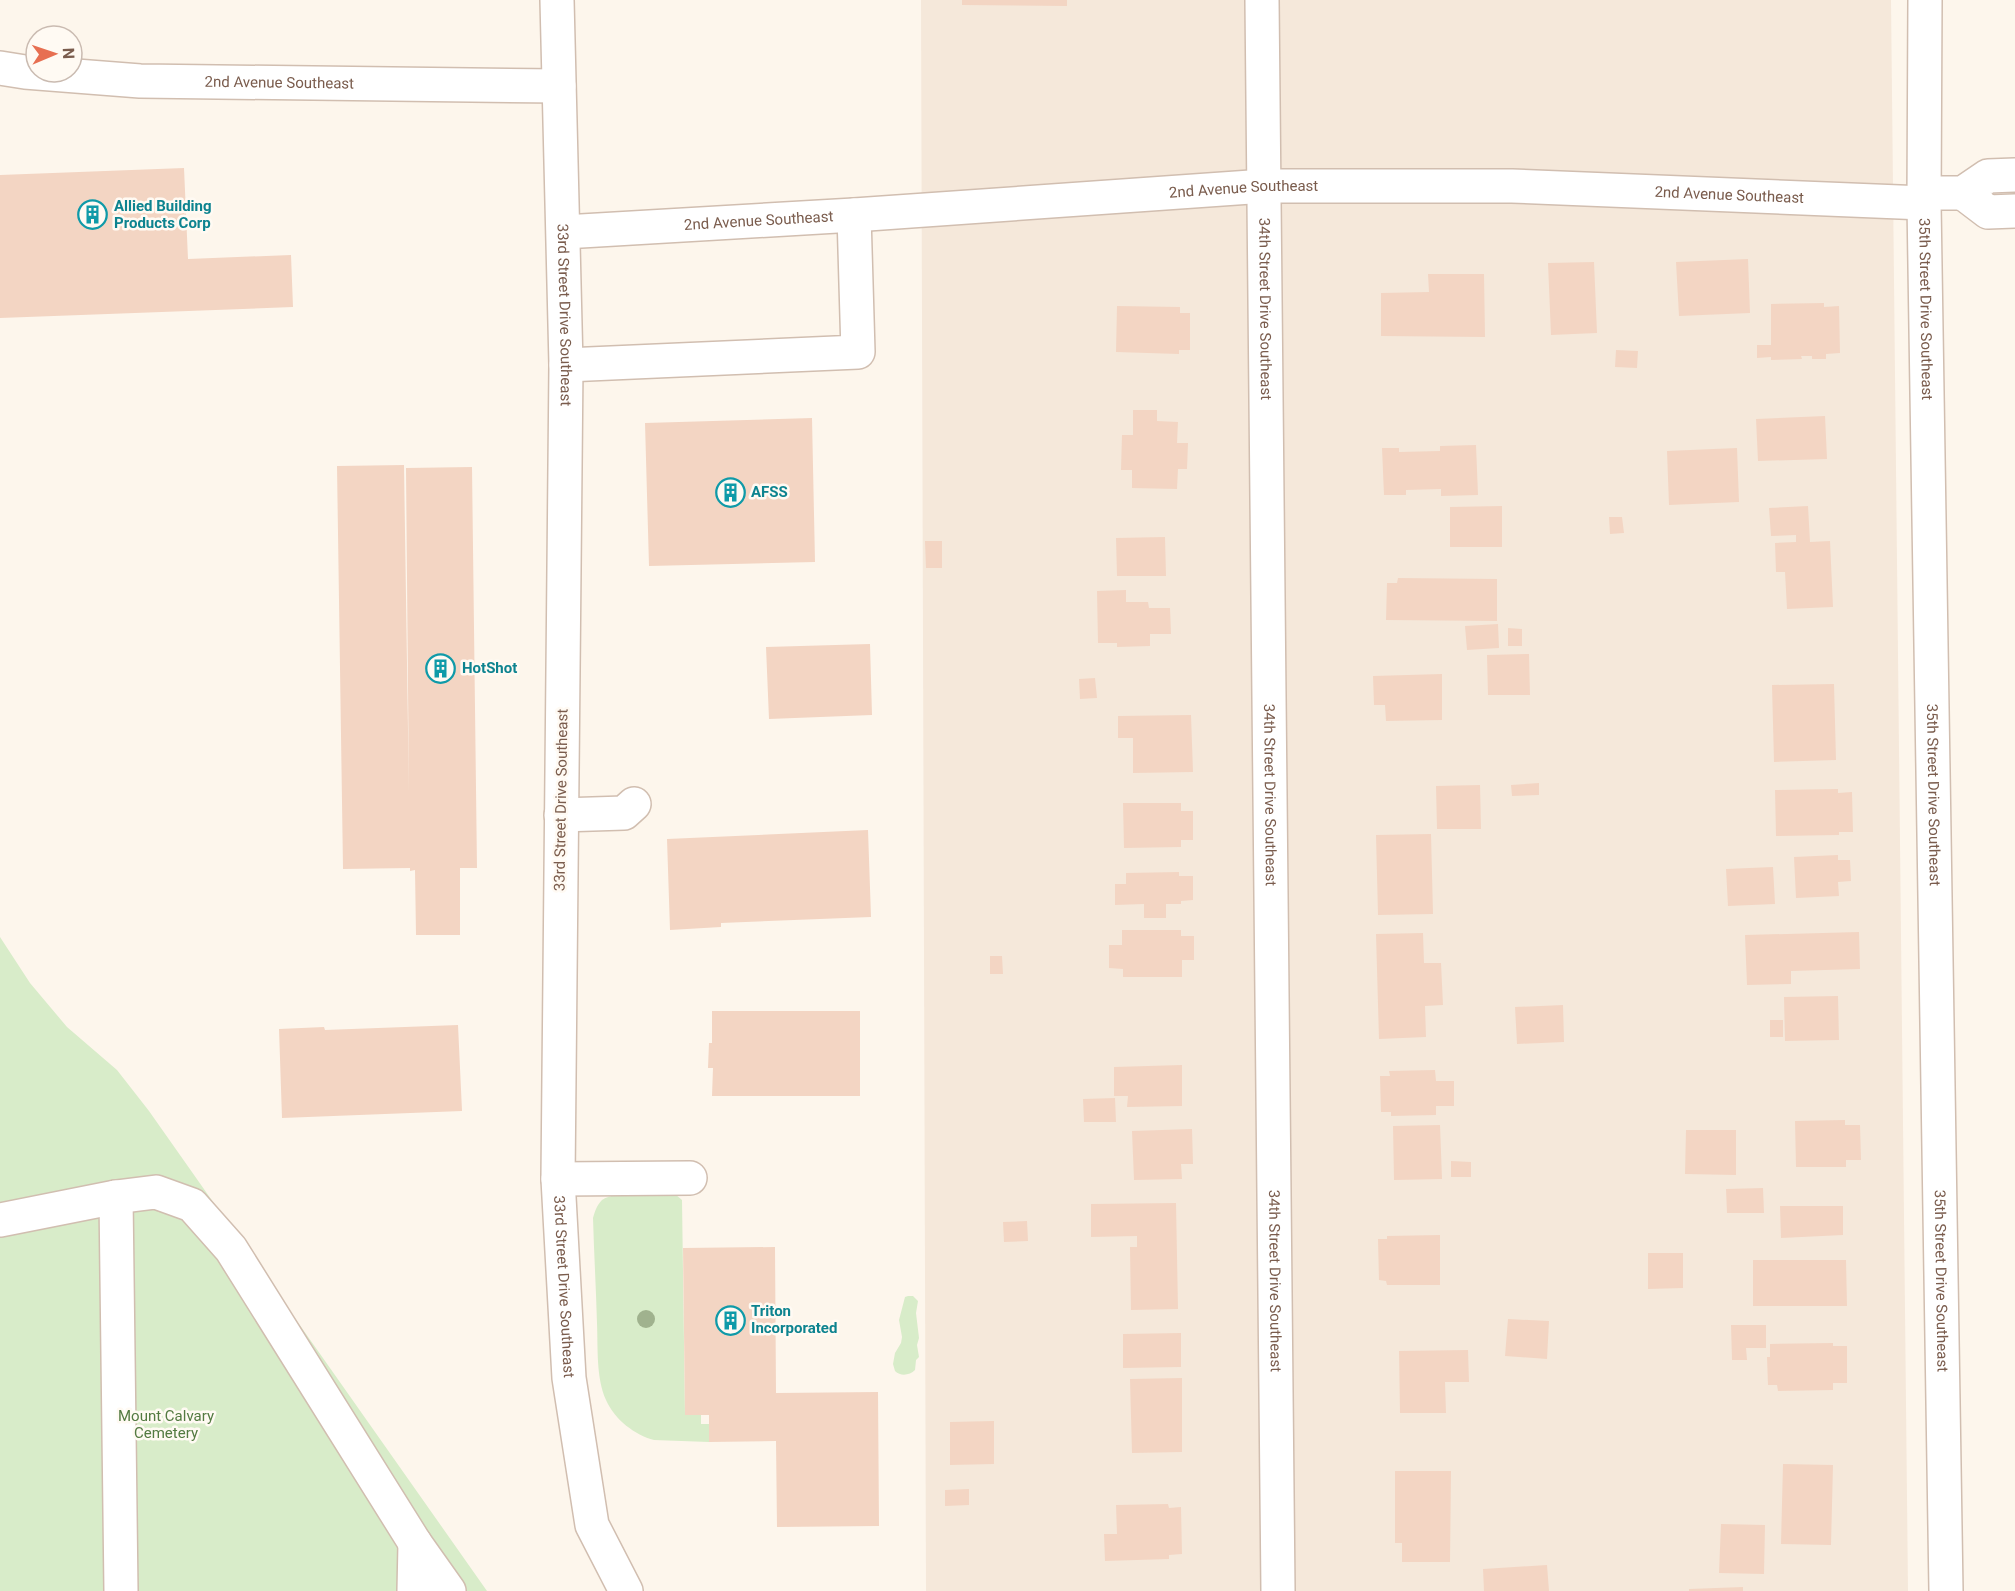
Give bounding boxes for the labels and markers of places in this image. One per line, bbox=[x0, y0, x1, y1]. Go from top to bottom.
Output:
place label: Allied Building Products Corp bbox=[114, 197, 212, 232]
building icon: Allied Building Products Corp bbox=[77, 199, 109, 231]
building icon: AFSS bbox=[714, 476, 746, 508]
place label: AFSS bbox=[751, 483, 788, 501]
building icon: HotShot bbox=[425, 652, 457, 684]
place label: HotShot bbox=[462, 659, 517, 677]
place label: Triton Incorporated bbox=[751, 1302, 837, 1337]
building icon: Triton Incorporated bbox=[714, 1304, 746, 1336]

